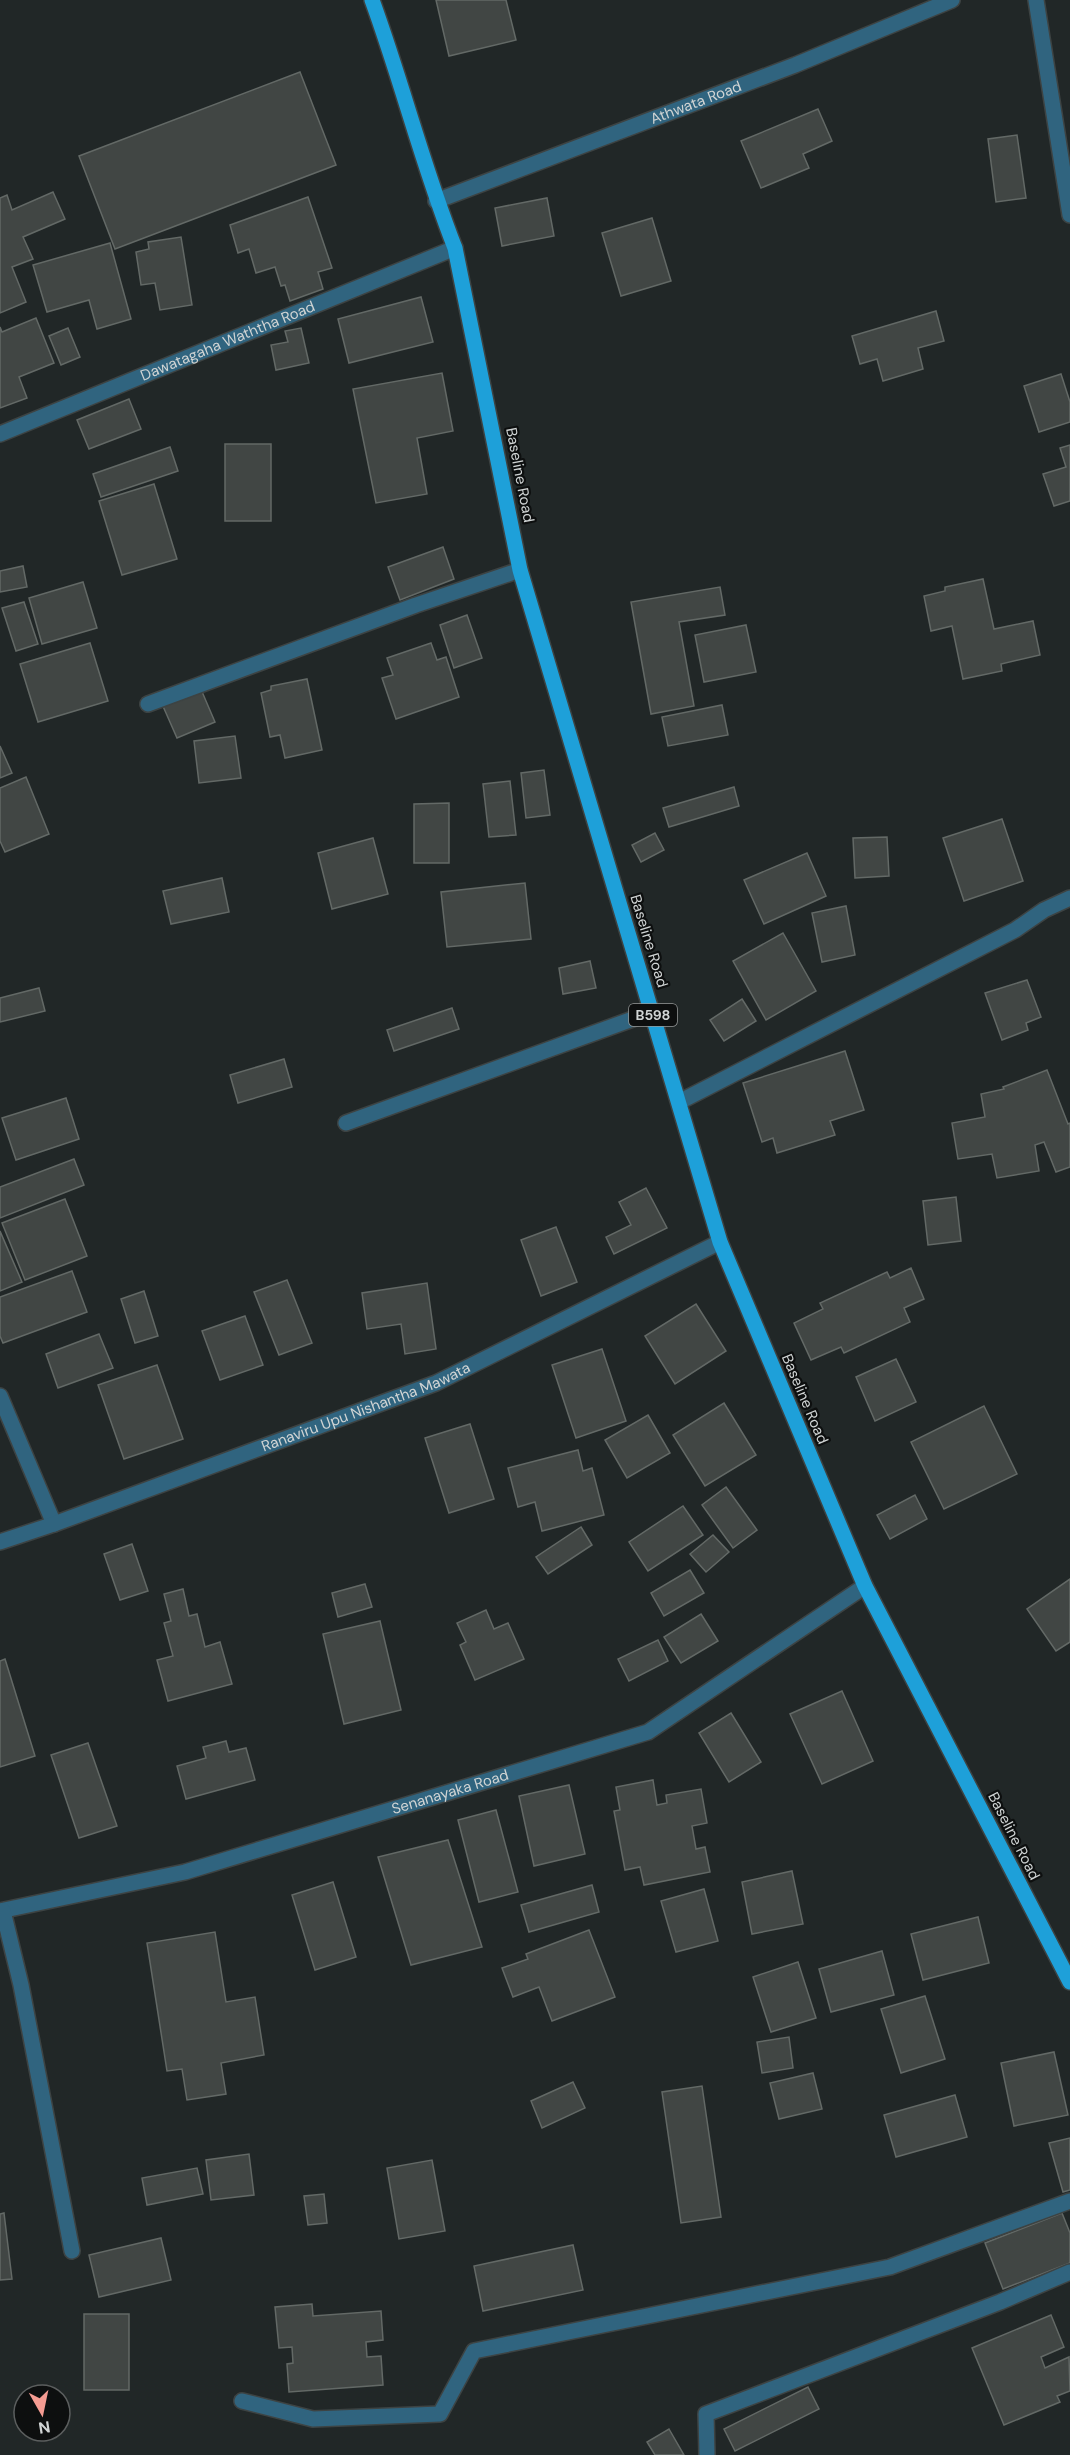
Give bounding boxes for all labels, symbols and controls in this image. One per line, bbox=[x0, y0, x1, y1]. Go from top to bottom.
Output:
street label: Athwata Road bbox=[648, 76, 744, 129]
street label: Dawatagaha Waththa Road bbox=[137, 296, 318, 386]
street label: Baseline Road bbox=[501, 426, 539, 524]
street label: Baseline Road bbox=[625, 892, 673, 990]
road number: B598 bbox=[629, 1004, 677, 1026]
street label: Baseline Road bbox=[777, 1351, 833, 1447]
street label: Ranaviru Upu Nishantha Mawata bbox=[259, 1358, 474, 1457]
street label: Senanayaka Road bbox=[389, 1765, 511, 1819]
street label: Baseline Road bbox=[983, 1789, 1045, 1883]
north arrow bbox=[12, 2383, 72, 2443]
text: N bbox=[37, 2416, 52, 2439]

